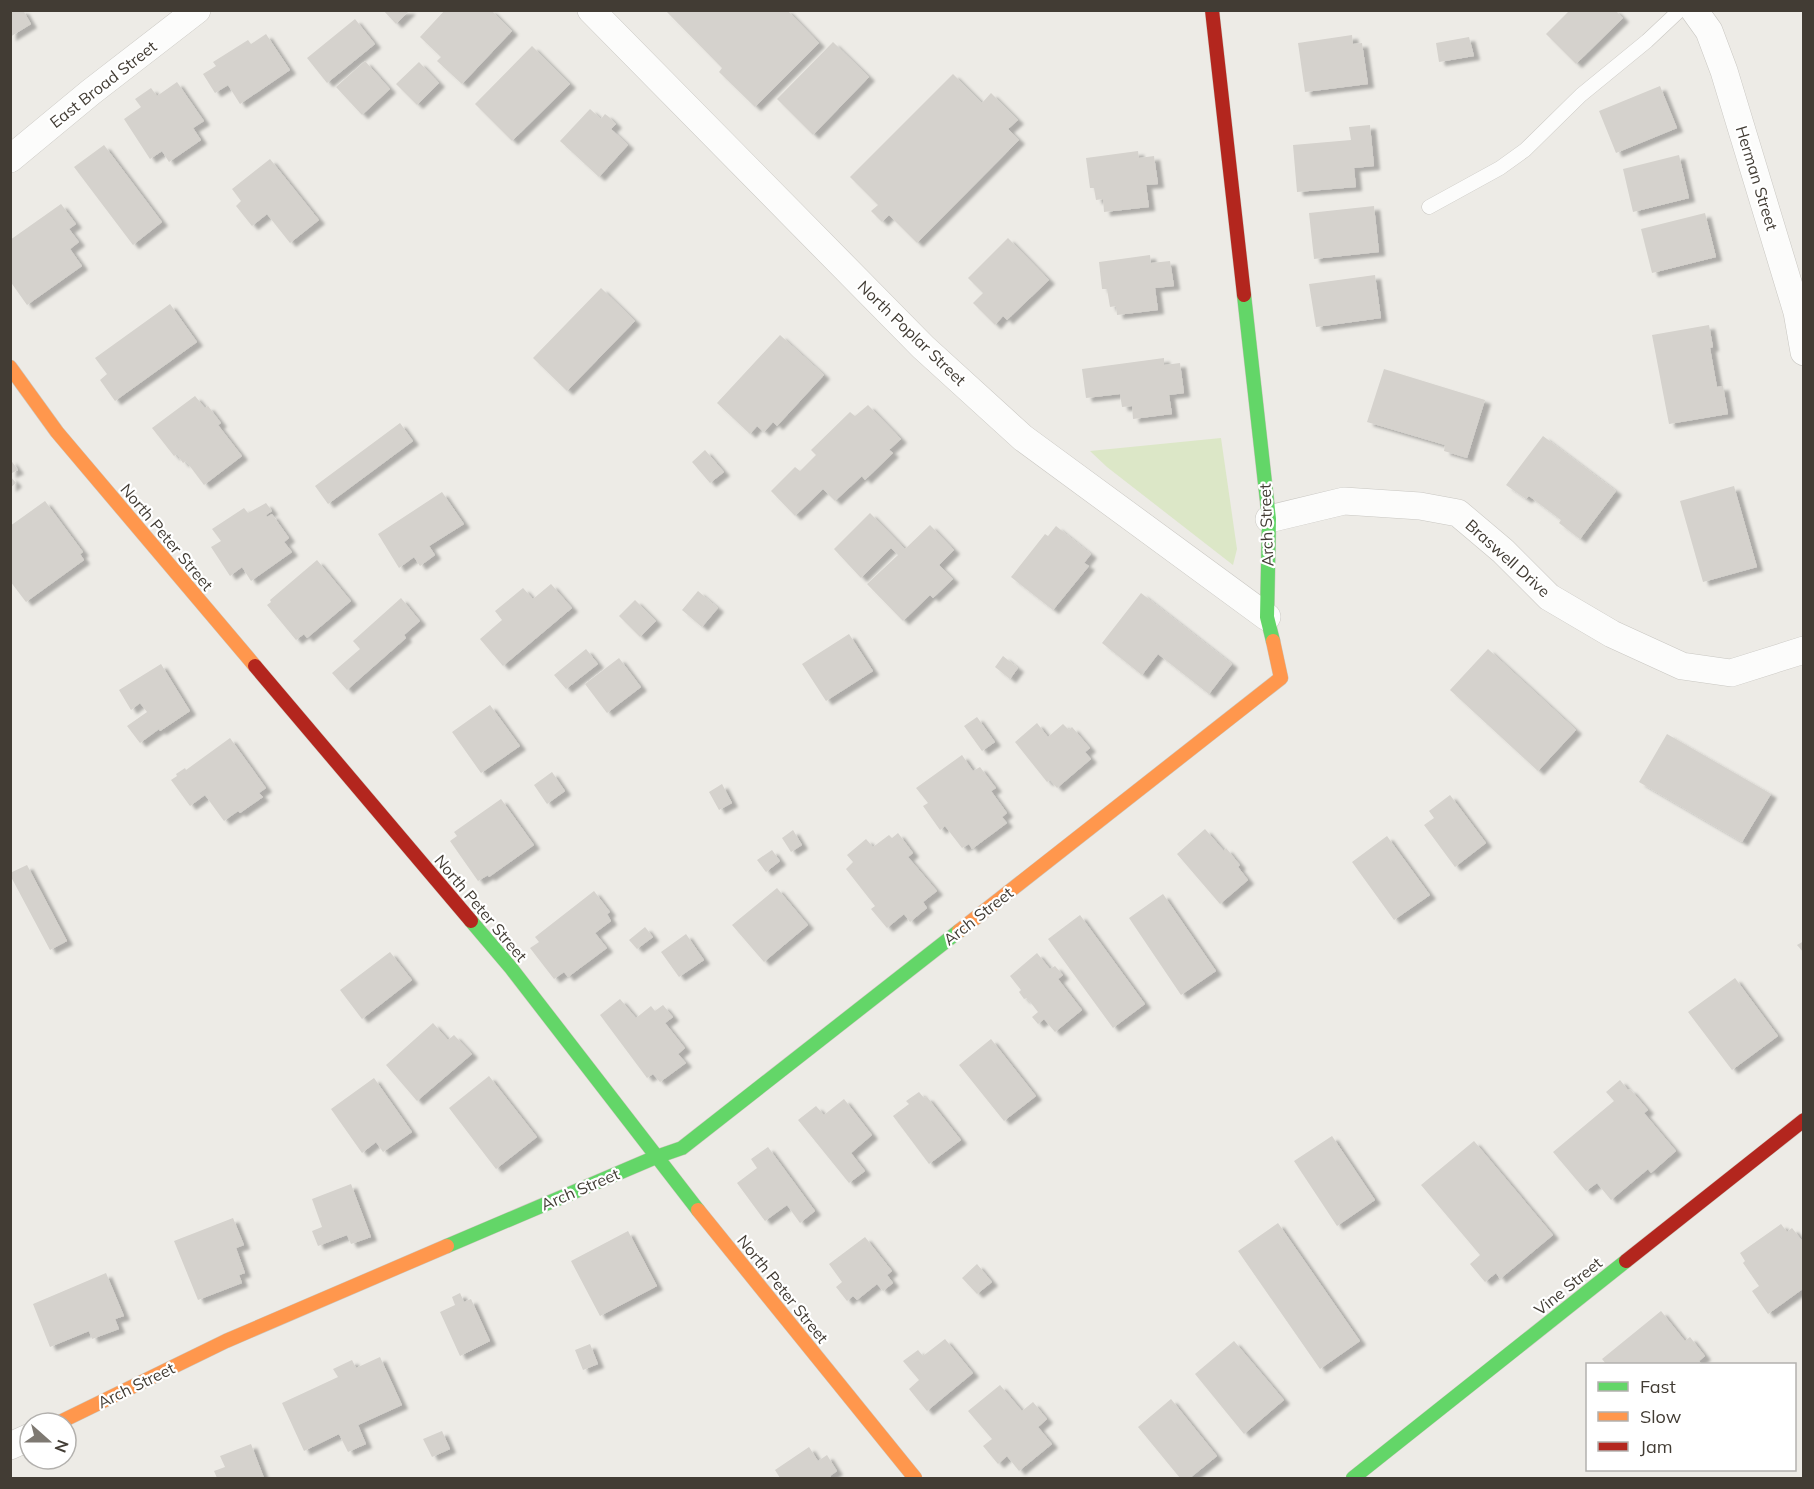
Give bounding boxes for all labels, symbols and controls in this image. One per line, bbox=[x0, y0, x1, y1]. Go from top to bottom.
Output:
street label: East Broad Street bbox=[46, 36, 161, 132]
street label: Herman Street bbox=[1732, 123, 1782, 233]
street label: North Poplar Street bbox=[854, 276, 971, 390]
street label: North Peter Street bbox=[116, 479, 218, 595]
street label: Arch Street bbox=[1255, 483, 1277, 567]
street label: Braswell Drive bbox=[1462, 515, 1554, 601]
street label: North Peter Street bbox=[430, 850, 532, 966]
street label: Arch Street bbox=[939, 882, 1017, 949]
street label: Arch Street bbox=[538, 1163, 623, 1214]
street label: North Peter Street bbox=[733, 1231, 833, 1348]
street label: Vine Street bbox=[1530, 1252, 1606, 1319]
street label: Arch Street bbox=[94, 1358, 178, 1412]
legend bbox=[1586, 1363, 1796, 1471]
text: Fast bbox=[1640, 1375, 1676, 1398]
text: Slow bbox=[1640, 1405, 1682, 1428]
north arrow bbox=[18, 1411, 78, 1471]
text: Jam bbox=[1640, 1435, 1673, 1458]
text: N bbox=[51, 1437, 74, 1456]

